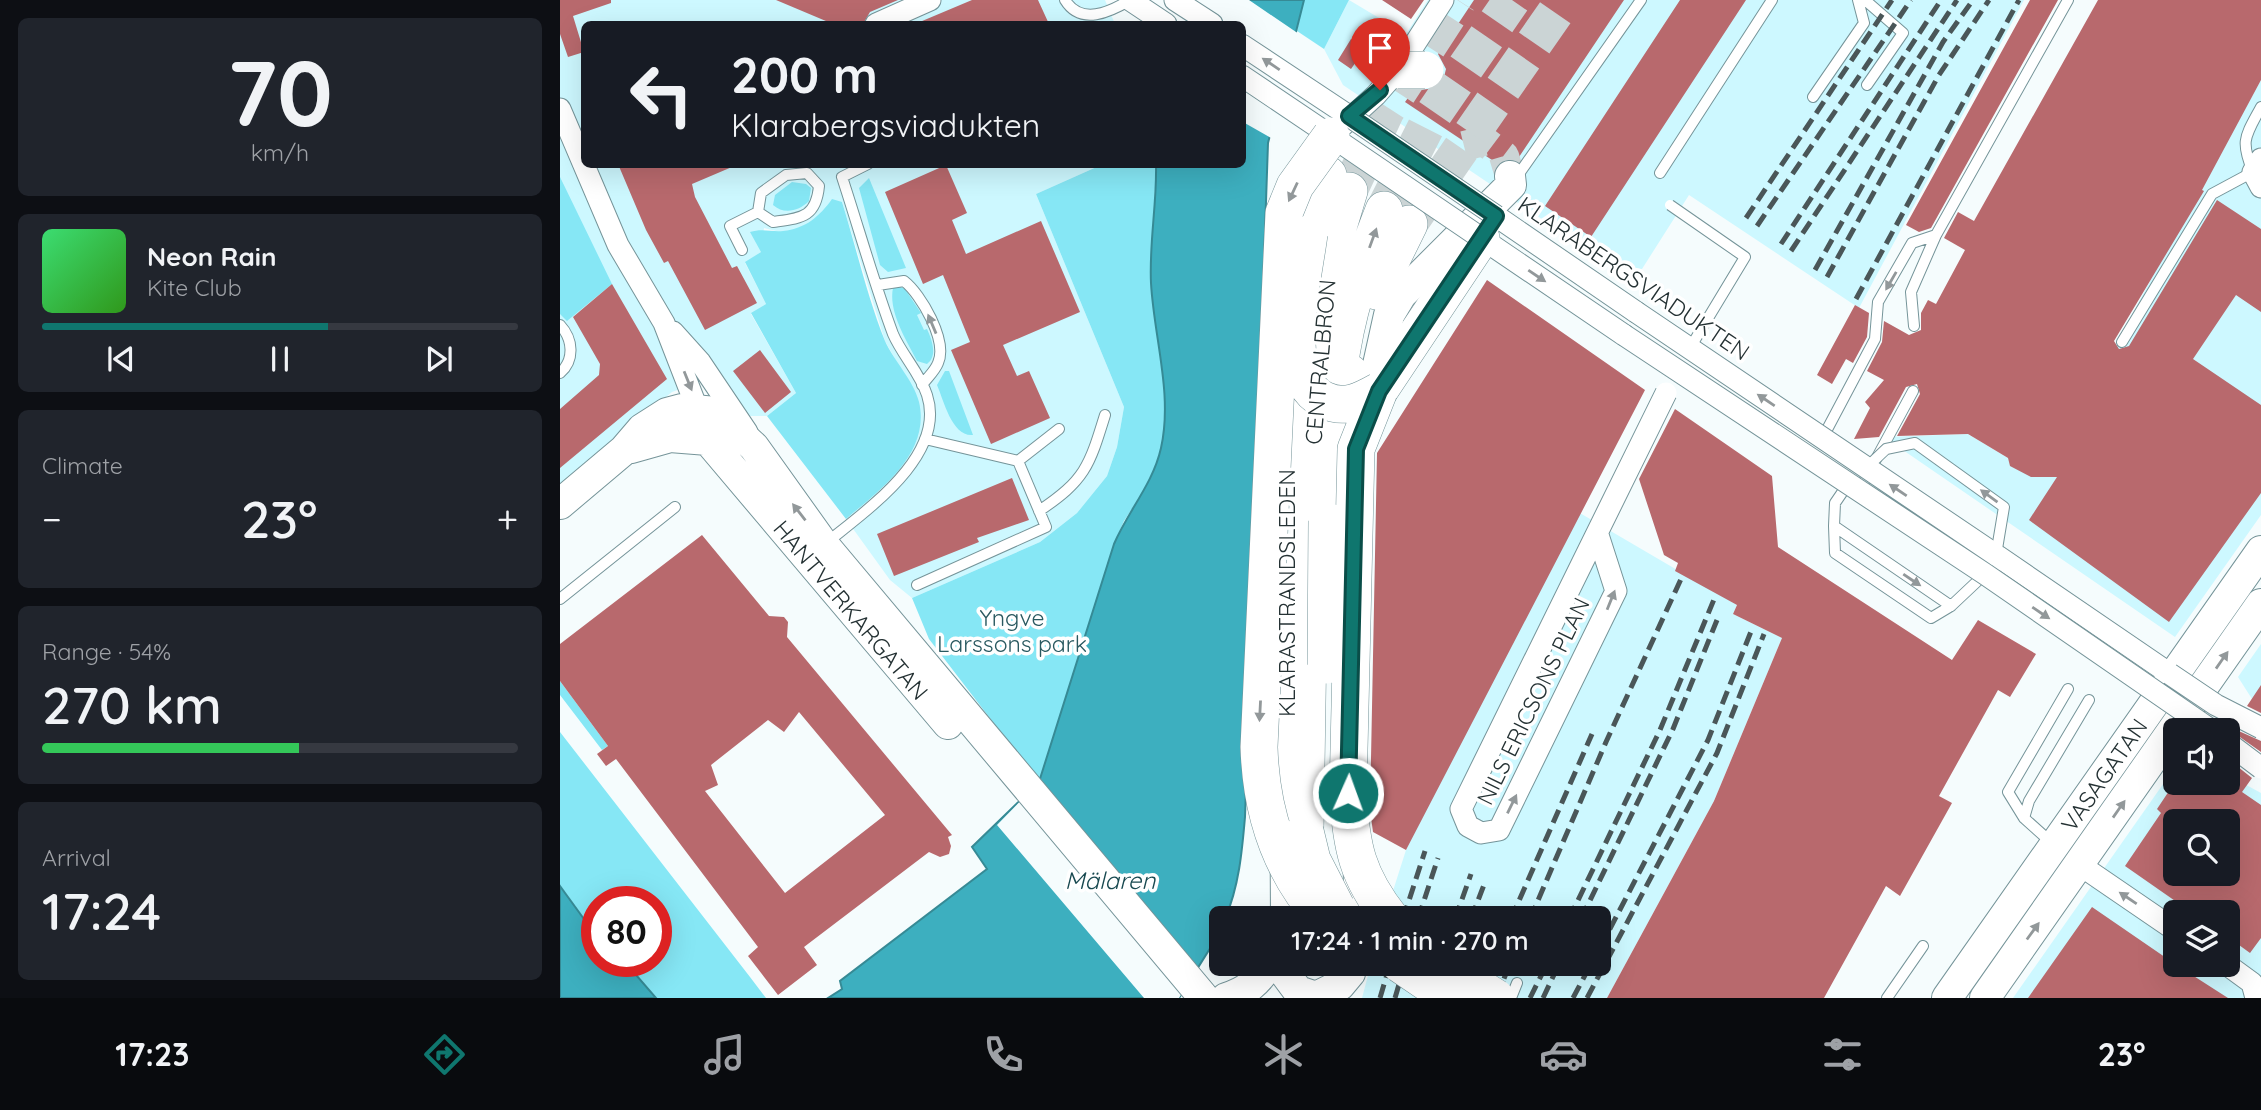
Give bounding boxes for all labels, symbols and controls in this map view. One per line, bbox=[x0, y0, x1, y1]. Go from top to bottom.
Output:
pin bbox=[1350, 18, 1410, 90]
icon: arrive bbox=[1361, 29, 1399, 67]
text: 70 bbox=[227, 35, 333, 149]
text: 200 m bbox=[731, 44, 878, 105]
icon: left bbox=[616, 49, 707, 140]
one-way arrow bbox=[1261, 57, 1280, 70]
text: Klarabergsviadukten bbox=[731, 105, 1040, 145]
text: km/h bbox=[251, 138, 309, 167]
one-way arrow bbox=[1287, 182, 1299, 202]
street label: KLARABERGSVIADUKTEN bbox=[1513, 190, 1755, 366]
one-way arrow bbox=[1368, 227, 1379, 248]
text: Neon Rain bbox=[147, 240, 276, 273]
one-way arrow bbox=[1528, 269, 1546, 283]
one-way arrow bbox=[1884, 271, 1897, 290]
text: Kite Club bbox=[147, 273, 242, 302]
street label: CENTRALBRON bbox=[1298, 278, 1342, 446]
one-way arrow bbox=[926, 314, 937, 335]
icon: previous bbox=[102, 340, 140, 378]
icon: pause bbox=[261, 340, 299, 378]
icon: next bbox=[420, 340, 458, 378]
one-way arrow bbox=[682, 371, 693, 392]
one-way arrow bbox=[1757, 393, 1775, 407]
text: Climate bbox=[42, 451, 123, 480]
street label: KLARASTRANDSLEDEN bbox=[1272, 469, 1301, 717]
one-way arrow bbox=[1889, 484, 1908, 497]
text: 23° bbox=[241, 486, 317, 551]
one-way arrow bbox=[1980, 489, 1998, 503]
text: − bbox=[42, 495, 62, 543]
text: + bbox=[497, 495, 518, 543]
one-way arrow bbox=[791, 504, 806, 522]
street label: HANTVERKARGATAN bbox=[767, 514, 935, 706]
one-way arrow bbox=[1903, 573, 1922, 586]
one-way arrow bbox=[1606, 589, 1617, 610]
street label: NILS ERICSONS PLAN bbox=[1470, 593, 1596, 809]
park label: Yngve Larssons park bbox=[937, 603, 1087, 658]
one-way arrow bbox=[2032, 606, 2050, 620]
text: Range · 54% bbox=[42, 637, 171, 666]
one-way arrow bbox=[2215, 651, 2229, 669]
text: 270 km bbox=[42, 672, 222, 737]
one-way arrow bbox=[1255, 700, 1266, 722]
street label: VASAGATAN bbox=[2055, 713, 2153, 837]
map controls bbox=[2163, 718, 2240, 977]
button: sound bbox=[2163, 718, 2240, 795]
position arrow bbox=[1311, 756, 1385, 830]
one-way arrow bbox=[1506, 794, 1518, 814]
one-way arrow bbox=[2112, 800, 2126, 818]
button: search bbox=[2163, 809, 2240, 886]
text: Arrival bbox=[42, 843, 111, 872]
water label: Mälaren bbox=[1065, 865, 1156, 895]
text: 17:24 bbox=[42, 878, 161, 943]
speed limit sign: 80 bbox=[581, 886, 672, 977]
one-way arrow bbox=[2118, 892, 2137, 905]
button: layers bbox=[2163, 900, 2240, 977]
one-way arrow bbox=[2025, 922, 2039, 940]
text: 17:24 · 1 min · 270 m bbox=[1291, 924, 1529, 957]
icon: directions bbox=[420, 1030, 469, 1079]
icon: music bbox=[700, 1030, 749, 1079]
icon: phone bbox=[979, 1030, 1028, 1079]
icon: climate bbox=[1259, 1030, 1308, 1079]
icon: car bbox=[1539, 1030, 1588, 1079]
icon: filters bbox=[1818, 1030, 1867, 1079]
text: 17:23 bbox=[115, 1034, 189, 1074]
text: 23° bbox=[2098, 1034, 2146, 1074]

